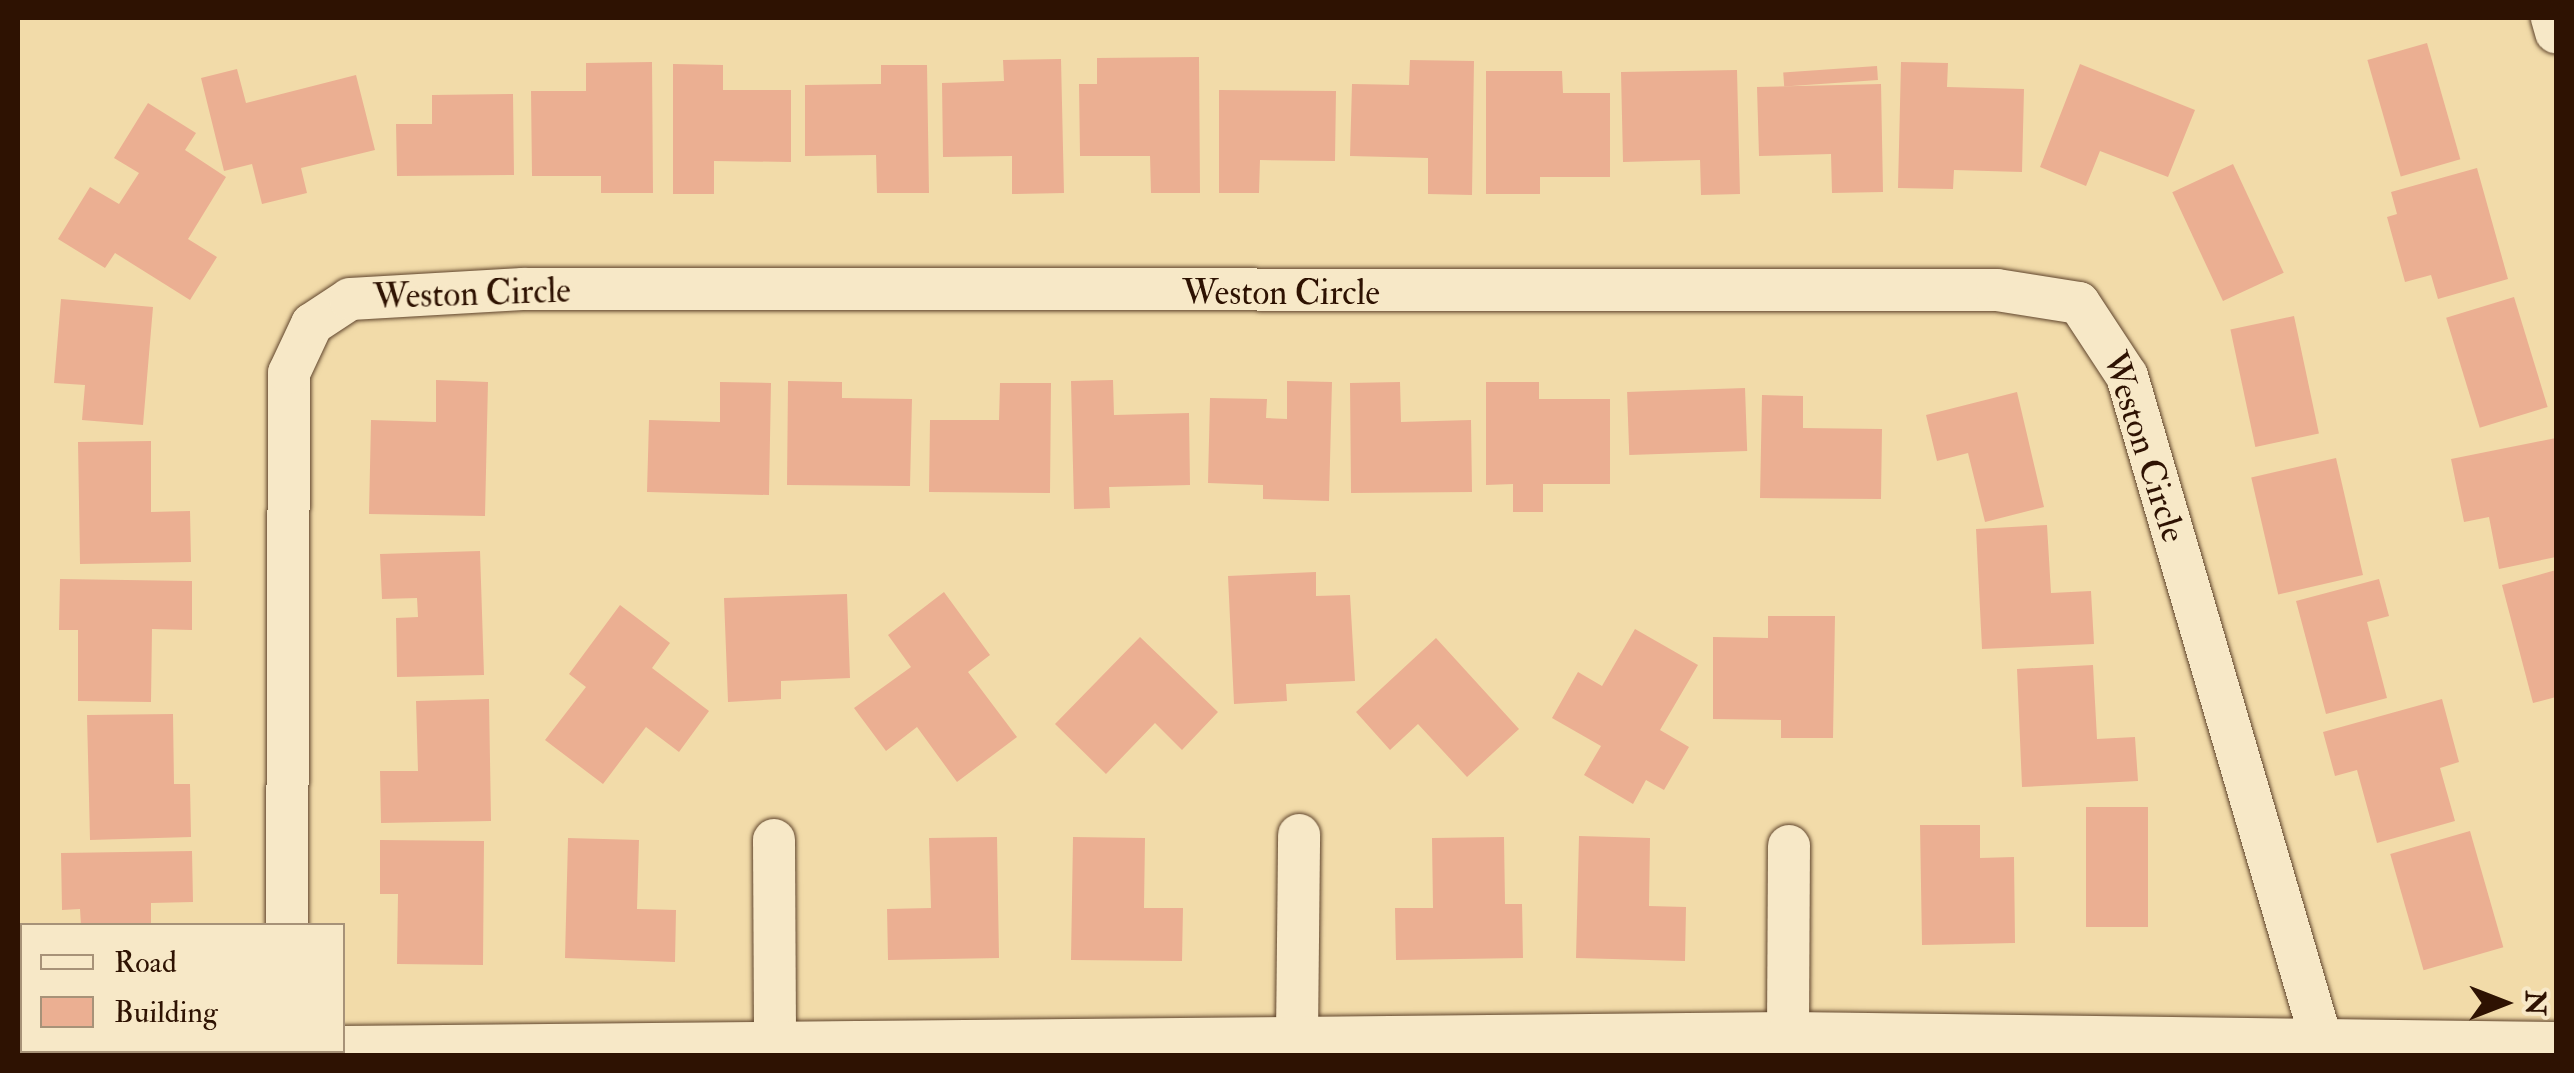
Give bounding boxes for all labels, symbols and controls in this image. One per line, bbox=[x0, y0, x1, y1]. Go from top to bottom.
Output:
street label: Weston Circle bbox=[372, 270, 572, 318]
street label: Weston Circle bbox=[1182, 272, 1380, 314]
street label: Weston Circle bbox=[2093, 346, 2195, 548]
legend bbox=[20, 923, 345, 1053]
text: Road bbox=[114, 944, 177, 981]
north arrow bbox=[2454, 953, 2554, 1053]
text: N bbox=[2517, 990, 2552, 1016]
text: Building bbox=[114, 994, 218, 1031]

